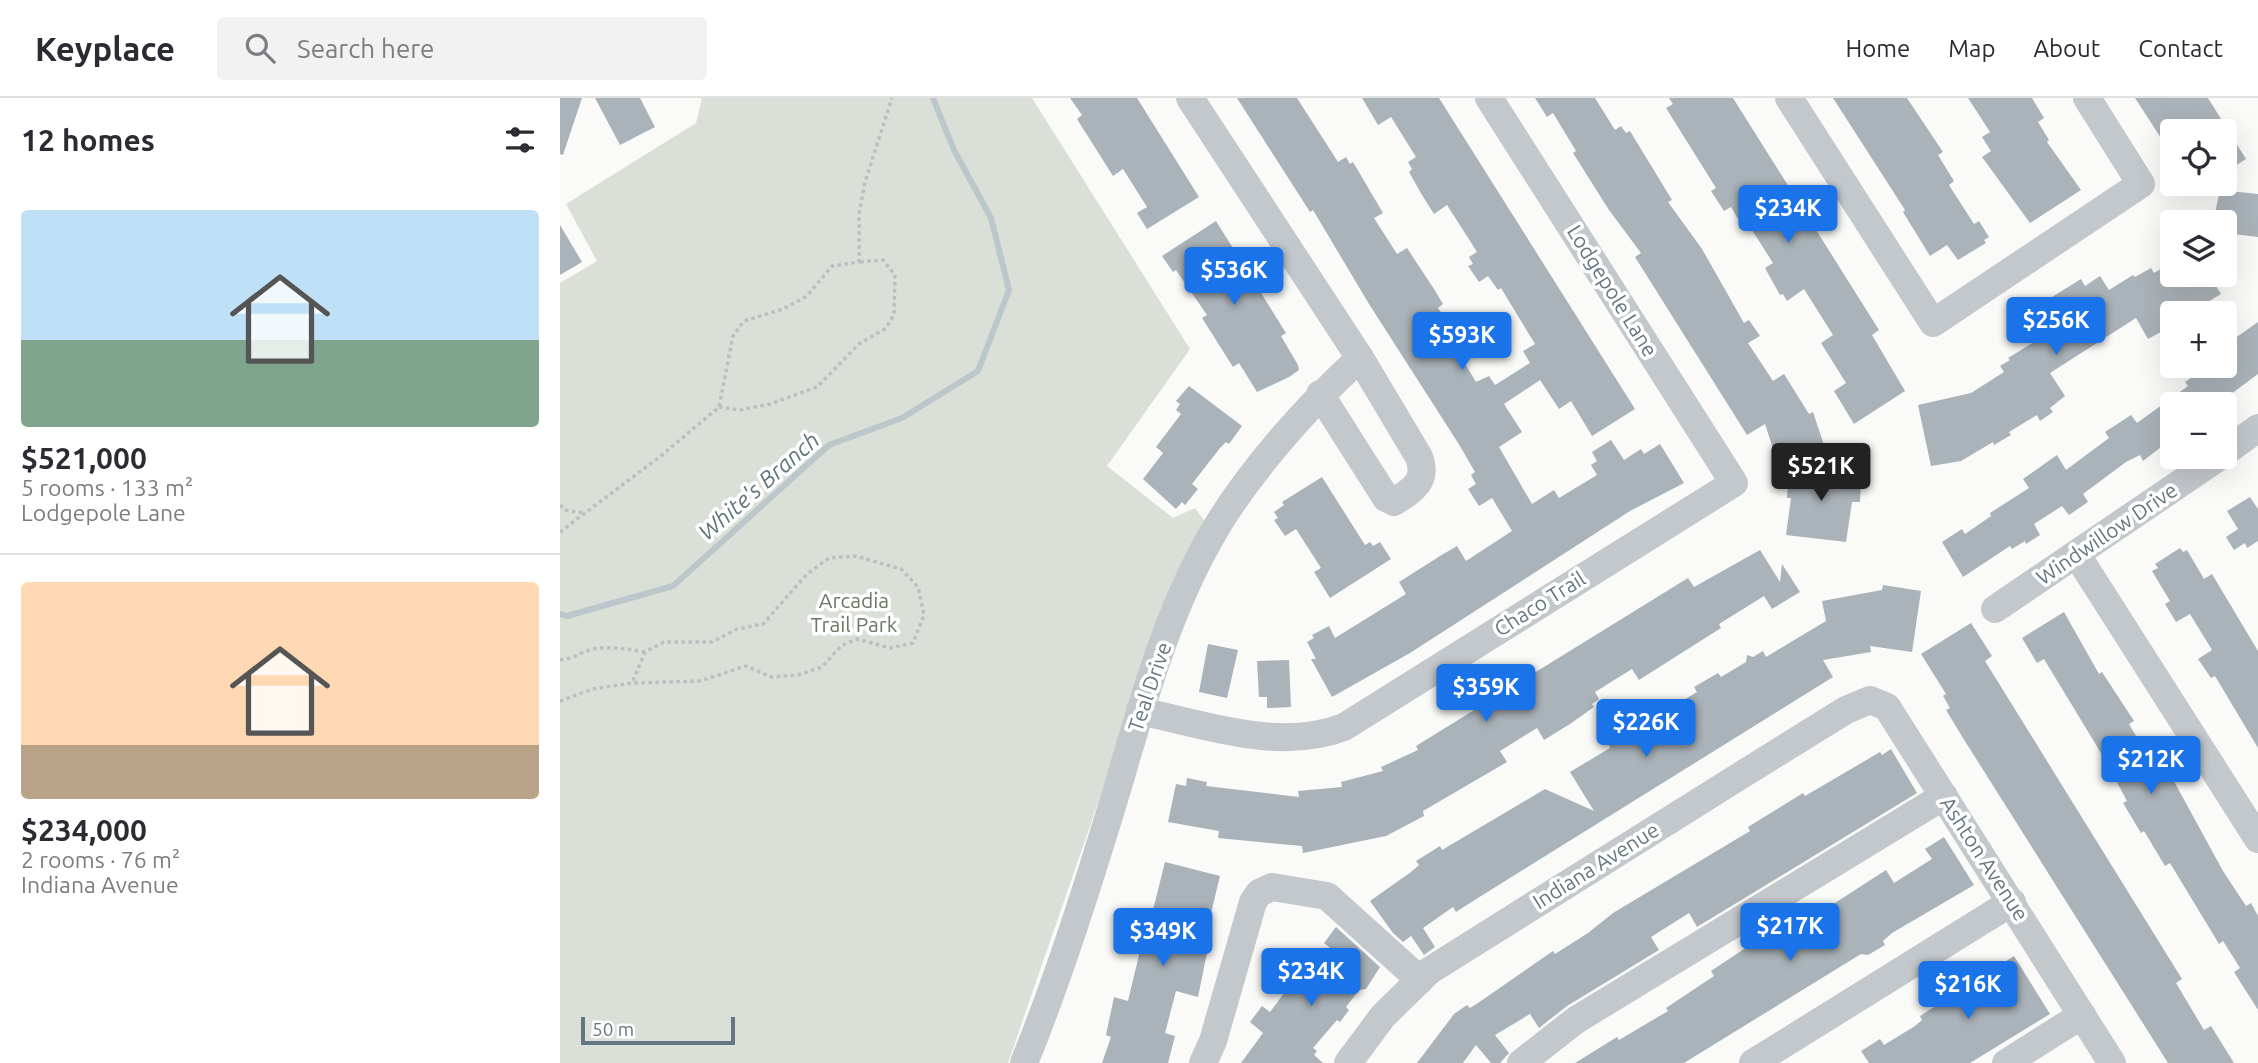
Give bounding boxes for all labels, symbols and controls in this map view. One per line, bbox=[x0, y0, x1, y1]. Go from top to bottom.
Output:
search box bbox=[217, 17, 707, 80]
icon: search bbox=[241, 29, 279, 67]
text: Keyplace bbox=[35, 30, 175, 67]
text: Search here bbox=[297, 34, 434, 63]
text: Home bbox=[1845, 35, 1910, 62]
text: Map bbox=[1948, 35, 1995, 62]
text: About bbox=[2033, 35, 2100, 62]
text: Contact bbox=[2138, 35, 2223, 62]
map controls bbox=[2160, 119, 2237, 469]
button: locate bbox=[2160, 119, 2237, 196]
icon: filters bbox=[501, 121, 539, 159]
text: 12 homes bbox=[21, 123, 155, 157]
pin: $234K bbox=[1739, 186, 1837, 245]
text: $234K bbox=[1754, 195, 1822, 220]
button: layers bbox=[2160, 210, 2237, 287]
street label: Lodgepole Lane bbox=[1563, 220, 1663, 361]
pin: $536K bbox=[1185, 248, 1283, 307]
icon: home bbox=[217, 256, 343, 382]
text: $536K bbox=[1200, 257, 1268, 282]
pin: $256K bbox=[2007, 298, 2105, 357]
button: + bbox=[2160, 301, 2237, 378]
text: $256K bbox=[2022, 307, 2090, 332]
pin: $593K bbox=[1413, 313, 1511, 372]
text: $593K bbox=[1428, 322, 1496, 347]
button: − bbox=[2160, 392, 2237, 469]
water label: White's Branch bbox=[694, 427, 824, 545]
text: $521,000 bbox=[21, 441, 147, 475]
pin: $521K bbox=[1772, 444, 1870, 503]
text: $521K bbox=[1787, 453, 1855, 478]
text: 5 rooms · 133 m² bbox=[21, 475, 193, 500]
street label: Windwillow Drive bbox=[2031, 477, 2181, 589]
text: Lodgepole Lane bbox=[21, 500, 186, 525]
street label: Chaco Trail bbox=[1490, 566, 1589, 641]
park label: Arcadia Trail Park bbox=[811, 588, 898, 636]
icon: home bbox=[217, 628, 343, 754]
street label: Teal Drive bbox=[1123, 639, 1176, 735]
pin: $359K bbox=[1437, 664, 1535, 724]
text: $359K bbox=[1452, 674, 1520, 699]
pin: $226K bbox=[1597, 700, 1695, 759]
text: $226K bbox=[1612, 709, 1680, 734]
pin: $212K bbox=[2102, 736, 2200, 796]
text: $212K bbox=[2117, 746, 2185, 771]
street label: Ashton Avenue bbox=[1936, 792, 2034, 925]
text: $234,000 bbox=[21, 813, 147, 847]
street label: Indiana Avenue bbox=[1528, 817, 1663, 913]
text: 2 rooms · 76 m² bbox=[21, 847, 180, 872]
text: Indiana Avenue bbox=[21, 872, 179, 897]
pin: $217K bbox=[1741, 904, 1839, 963]
pin: $349K bbox=[1114, 908, 1212, 968]
text: $217K bbox=[1756, 913, 1824, 938]
text: $349K bbox=[1129, 918, 1197, 943]
pin: $234K bbox=[1262, 948, 1360, 1008]
text: $234K bbox=[1277, 958, 1345, 983]
pin: $216K bbox=[1919, 962, 2017, 1021]
text: $216K bbox=[1934, 971, 2002, 996]
scale bar bbox=[581, 1014, 735, 1046]
text: 50 m bbox=[592, 1018, 634, 1040]

